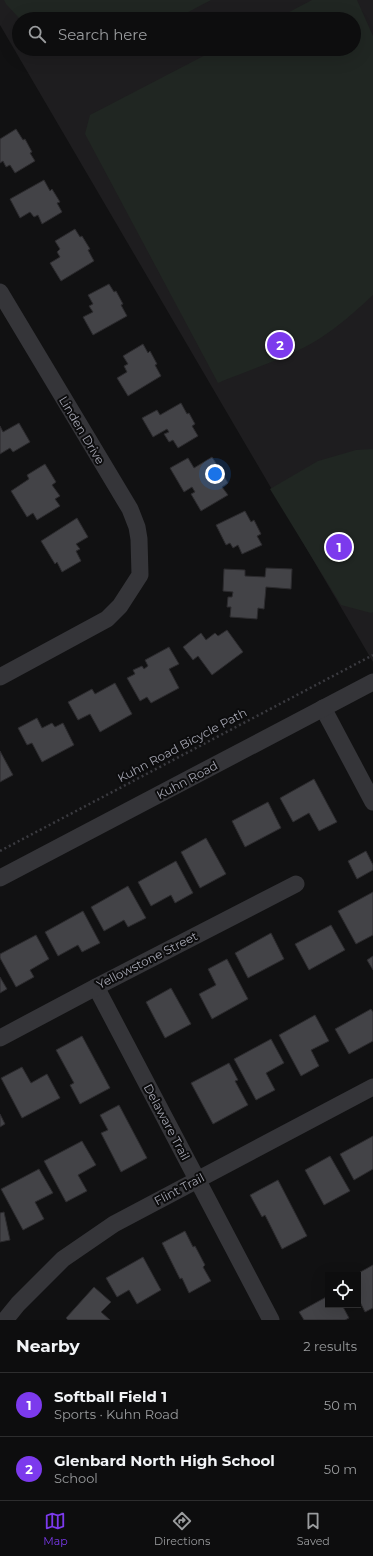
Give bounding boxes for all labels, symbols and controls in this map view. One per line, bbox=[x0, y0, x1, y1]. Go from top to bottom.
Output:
search box bbox=[12, 12, 361, 56]
icon: search bbox=[26, 23, 48, 45]
text: Search here bbox=[58, 25, 147, 44]
pin: 2 bbox=[267, 330, 293, 360]
street label: Linden Drive bbox=[56, 393, 108, 467]
your location bbox=[205, 464, 225, 484]
pin: 1 bbox=[326, 532, 352, 562]
street label: Kuhn Road Bicycle Path bbox=[115, 705, 249, 785]
street label: Kuhn Road bbox=[154, 758, 220, 802]
street label: Yellowstone Street bbox=[94, 928, 200, 992]
street label: Delaware Trail bbox=[141, 1081, 193, 1163]
street label: Flint Trail bbox=[151, 1170, 207, 1208]
map controls bbox=[325, 1272, 361, 1308]
button: locate bbox=[325, 1272, 361, 1308]
text: Nearby bbox=[16, 1336, 80, 1356]
text: 2 results bbox=[303, 1338, 357, 1354]
text: Softball Field 1 bbox=[54, 1387, 167, 1406]
text: 1 bbox=[26, 1397, 32, 1413]
text: 50 m bbox=[324, 1397, 357, 1413]
text: Sports · Kuhn Road bbox=[54, 1406, 179, 1422]
text: Glenbard North High School bbox=[54, 1451, 275, 1470]
text: 2 bbox=[25, 1461, 33, 1477]
text: 50 m bbox=[324, 1461, 357, 1477]
text: School bbox=[54, 1470, 98, 1486]
tab: Map bbox=[43, 1510, 68, 1548]
tab: Directions bbox=[154, 1510, 210, 1548]
tab: Saved bbox=[297, 1510, 330, 1548]

